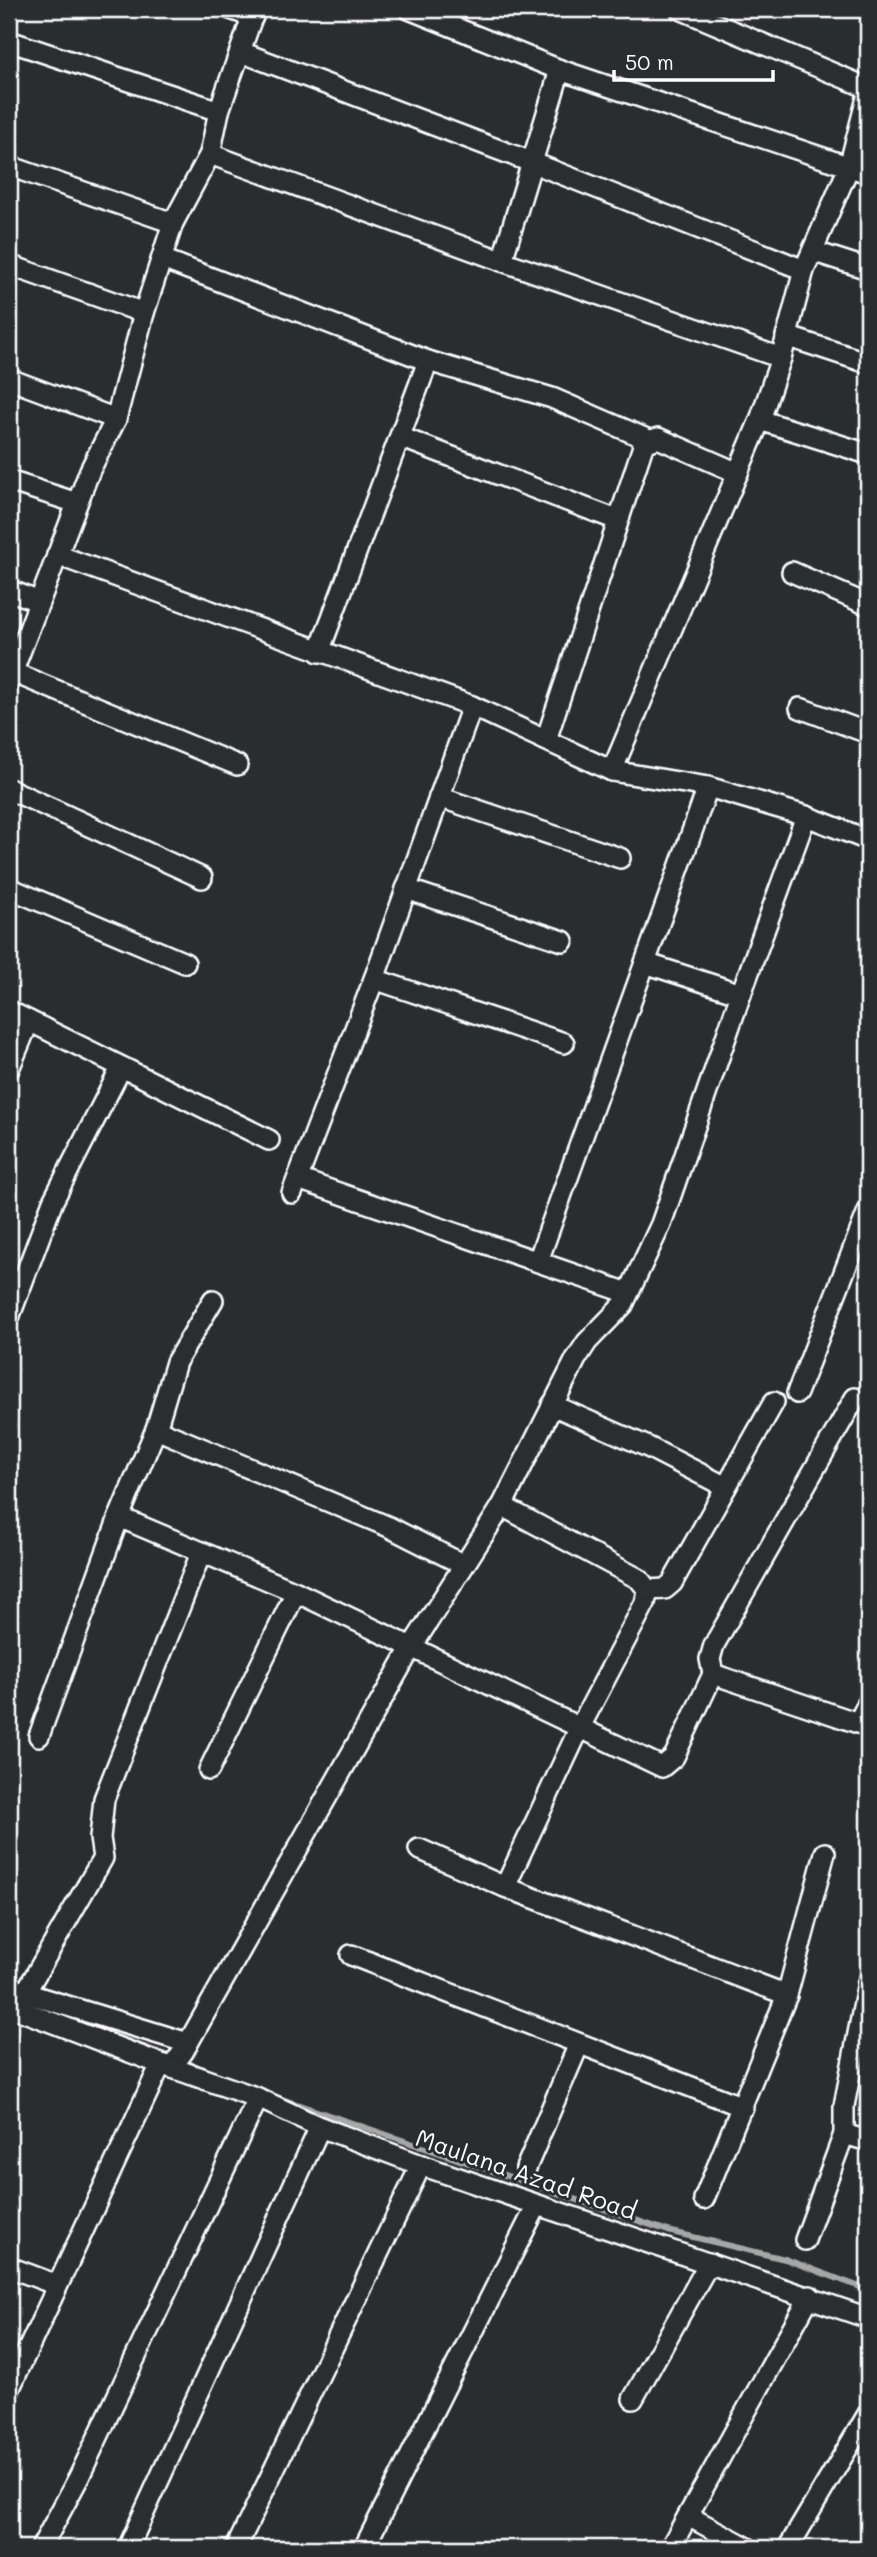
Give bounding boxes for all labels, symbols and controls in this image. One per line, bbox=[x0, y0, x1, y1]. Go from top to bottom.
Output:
scale bar bbox=[614, 38, 774, 82]
text: 50 m bbox=[625, 48, 674, 75]
street label: Maulana Azad Road bbox=[412, 2121, 641, 2226]

